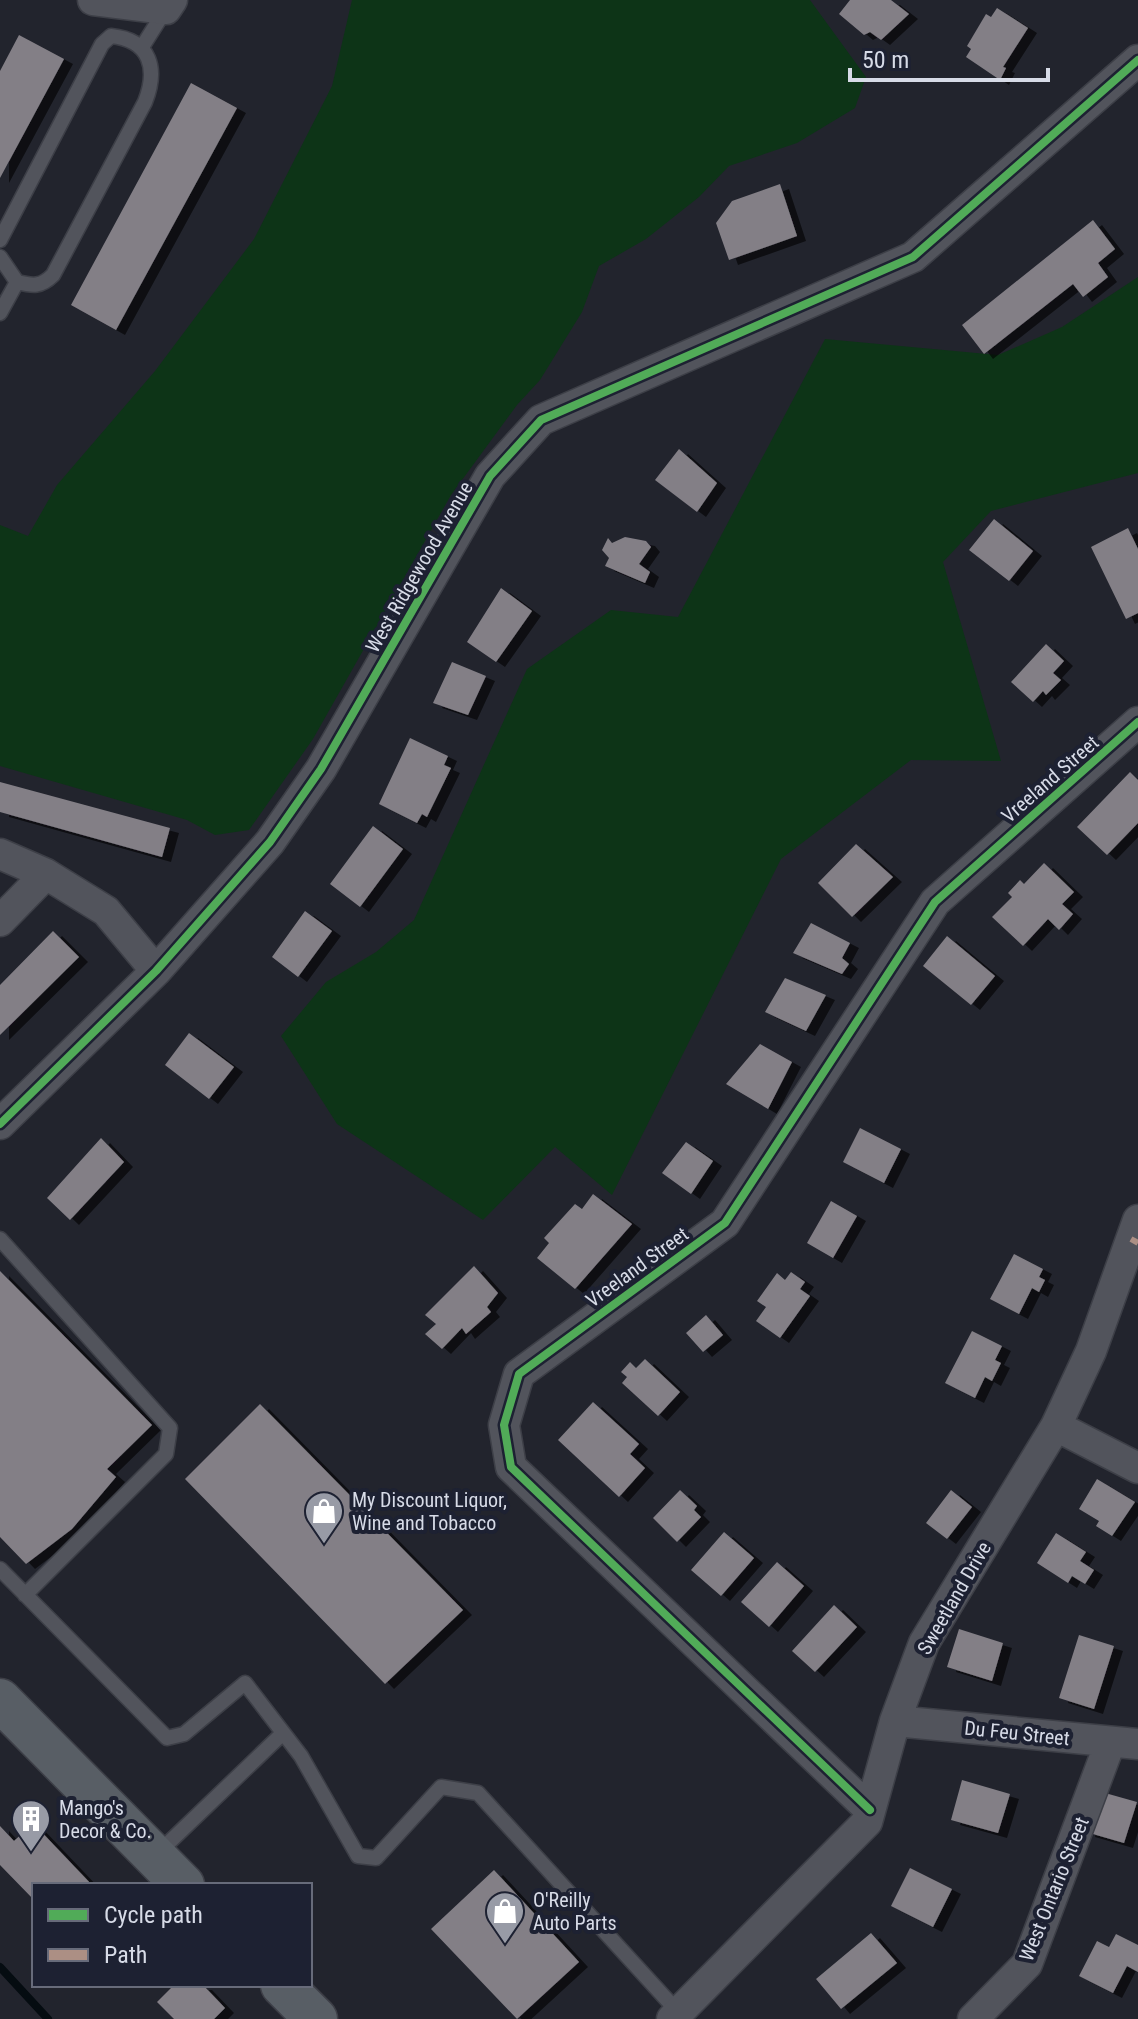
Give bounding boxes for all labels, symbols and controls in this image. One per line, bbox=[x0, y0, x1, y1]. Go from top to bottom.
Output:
scale bar bbox=[850, 32, 1048, 82]
text: 50 m bbox=[862, 46, 909, 74]
street label: West Ridgewood Avenue bbox=[360, 477, 478, 657]
street label: Vreeland Street bbox=[997, 730, 1104, 828]
street label: Vreeland Street bbox=[581, 1222, 693, 1312]
place label: My Discount Liquor, Wine and Tobacco bbox=[352, 1488, 507, 1535]
shop icon: My Discount Liquor, Wine and Tobacco bbox=[303, 1490, 345, 1545]
street label: Sweetland Drive bbox=[912, 1537, 996, 1659]
street label: Du Feu Street bbox=[963, 1716, 1071, 1750]
place label: Mango's Decor & Co. bbox=[59, 1796, 152, 1843]
building icon: Mango's Decor & Co. bbox=[10, 1798, 52, 1853]
street label: West Ontario Street bbox=[1014, 1813, 1094, 1965]
legend bbox=[32, 1883, 312, 1987]
place label: O'Reilly Auto Parts bbox=[533, 1888, 617, 1935]
shop icon: O'Reilly Auto Parts bbox=[484, 1890, 526, 1945]
text: Cycle path bbox=[104, 1901, 203, 1929]
text: Path bbox=[104, 1941, 147, 1969]

